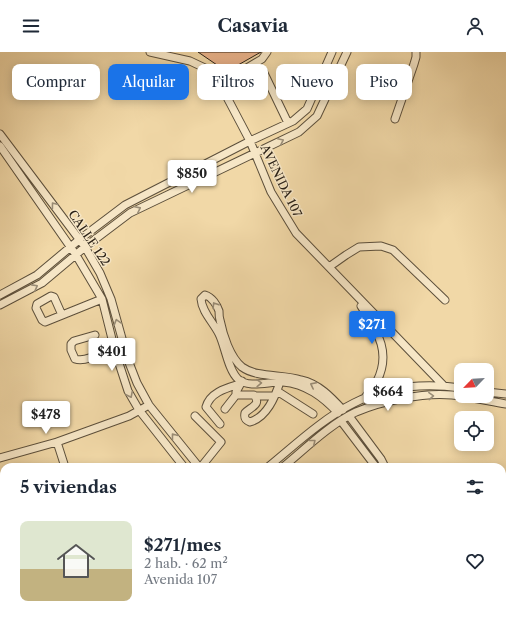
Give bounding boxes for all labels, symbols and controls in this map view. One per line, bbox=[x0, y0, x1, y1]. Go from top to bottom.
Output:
icon: menu bbox=[20, 15, 42, 37]
text: Casavia bbox=[217, 15, 289, 37]
icon: person bbox=[464, 15, 486, 37]
chip: Comprar bbox=[12, 64, 100, 100]
chip: Alquilar bbox=[108, 64, 189, 100]
chip: Filtros bbox=[197, 64, 268, 100]
chip: Nuevo bbox=[276, 64, 348, 100]
chip: Piso bbox=[356, 64, 412, 100]
one-way arrow bbox=[276, 138, 284, 146]
street label: AVENIDA 107 bbox=[257, 141, 306, 220]
pin: $850 bbox=[168, 160, 216, 194]
text: $850 bbox=[177, 165, 207, 181]
one-way arrow bbox=[52, 202, 59, 209]
one-way arrow bbox=[134, 206, 142, 214]
street label: CALLE 122 bbox=[65, 207, 114, 269]
one-way arrow bbox=[31, 284, 38, 292]
one-way arrow bbox=[212, 302, 219, 309]
pin: $271 bbox=[348, 311, 396, 345]
text: $271 bbox=[358, 316, 386, 332]
one-way arrow bbox=[113, 318, 122, 325]
pin: $401 bbox=[88, 338, 136, 372]
text: $401 bbox=[97, 343, 127, 359]
north arrow bbox=[454, 363, 494, 403]
map controls bbox=[454, 363, 494, 451]
pin: $664 bbox=[364, 378, 412, 412]
one-way arrow bbox=[256, 379, 262, 387]
one-way arrow bbox=[310, 382, 318, 390]
text: $664 bbox=[373, 383, 403, 399]
one-way arrow bbox=[126, 391, 133, 398]
one-way arrow bbox=[428, 392, 434, 400]
pin: $478 bbox=[22, 401, 70, 435]
text: $478 bbox=[31, 406, 61, 422]
button: locate bbox=[454, 411, 494, 451]
one-way arrow bbox=[172, 434, 179, 441]
one-way arrow bbox=[308, 440, 315, 447]
icon: filters bbox=[464, 476, 486, 498]
text: 5 viviendas bbox=[20, 477, 117, 497]
text: $271/mes bbox=[144, 535, 221, 555]
icon: home bbox=[52, 537, 100, 585]
icon: heart bbox=[464, 550, 486, 572]
text: 2 hab. · 62 m² bbox=[144, 555, 228, 571]
text: Avenida 107 bbox=[144, 571, 217, 587]

